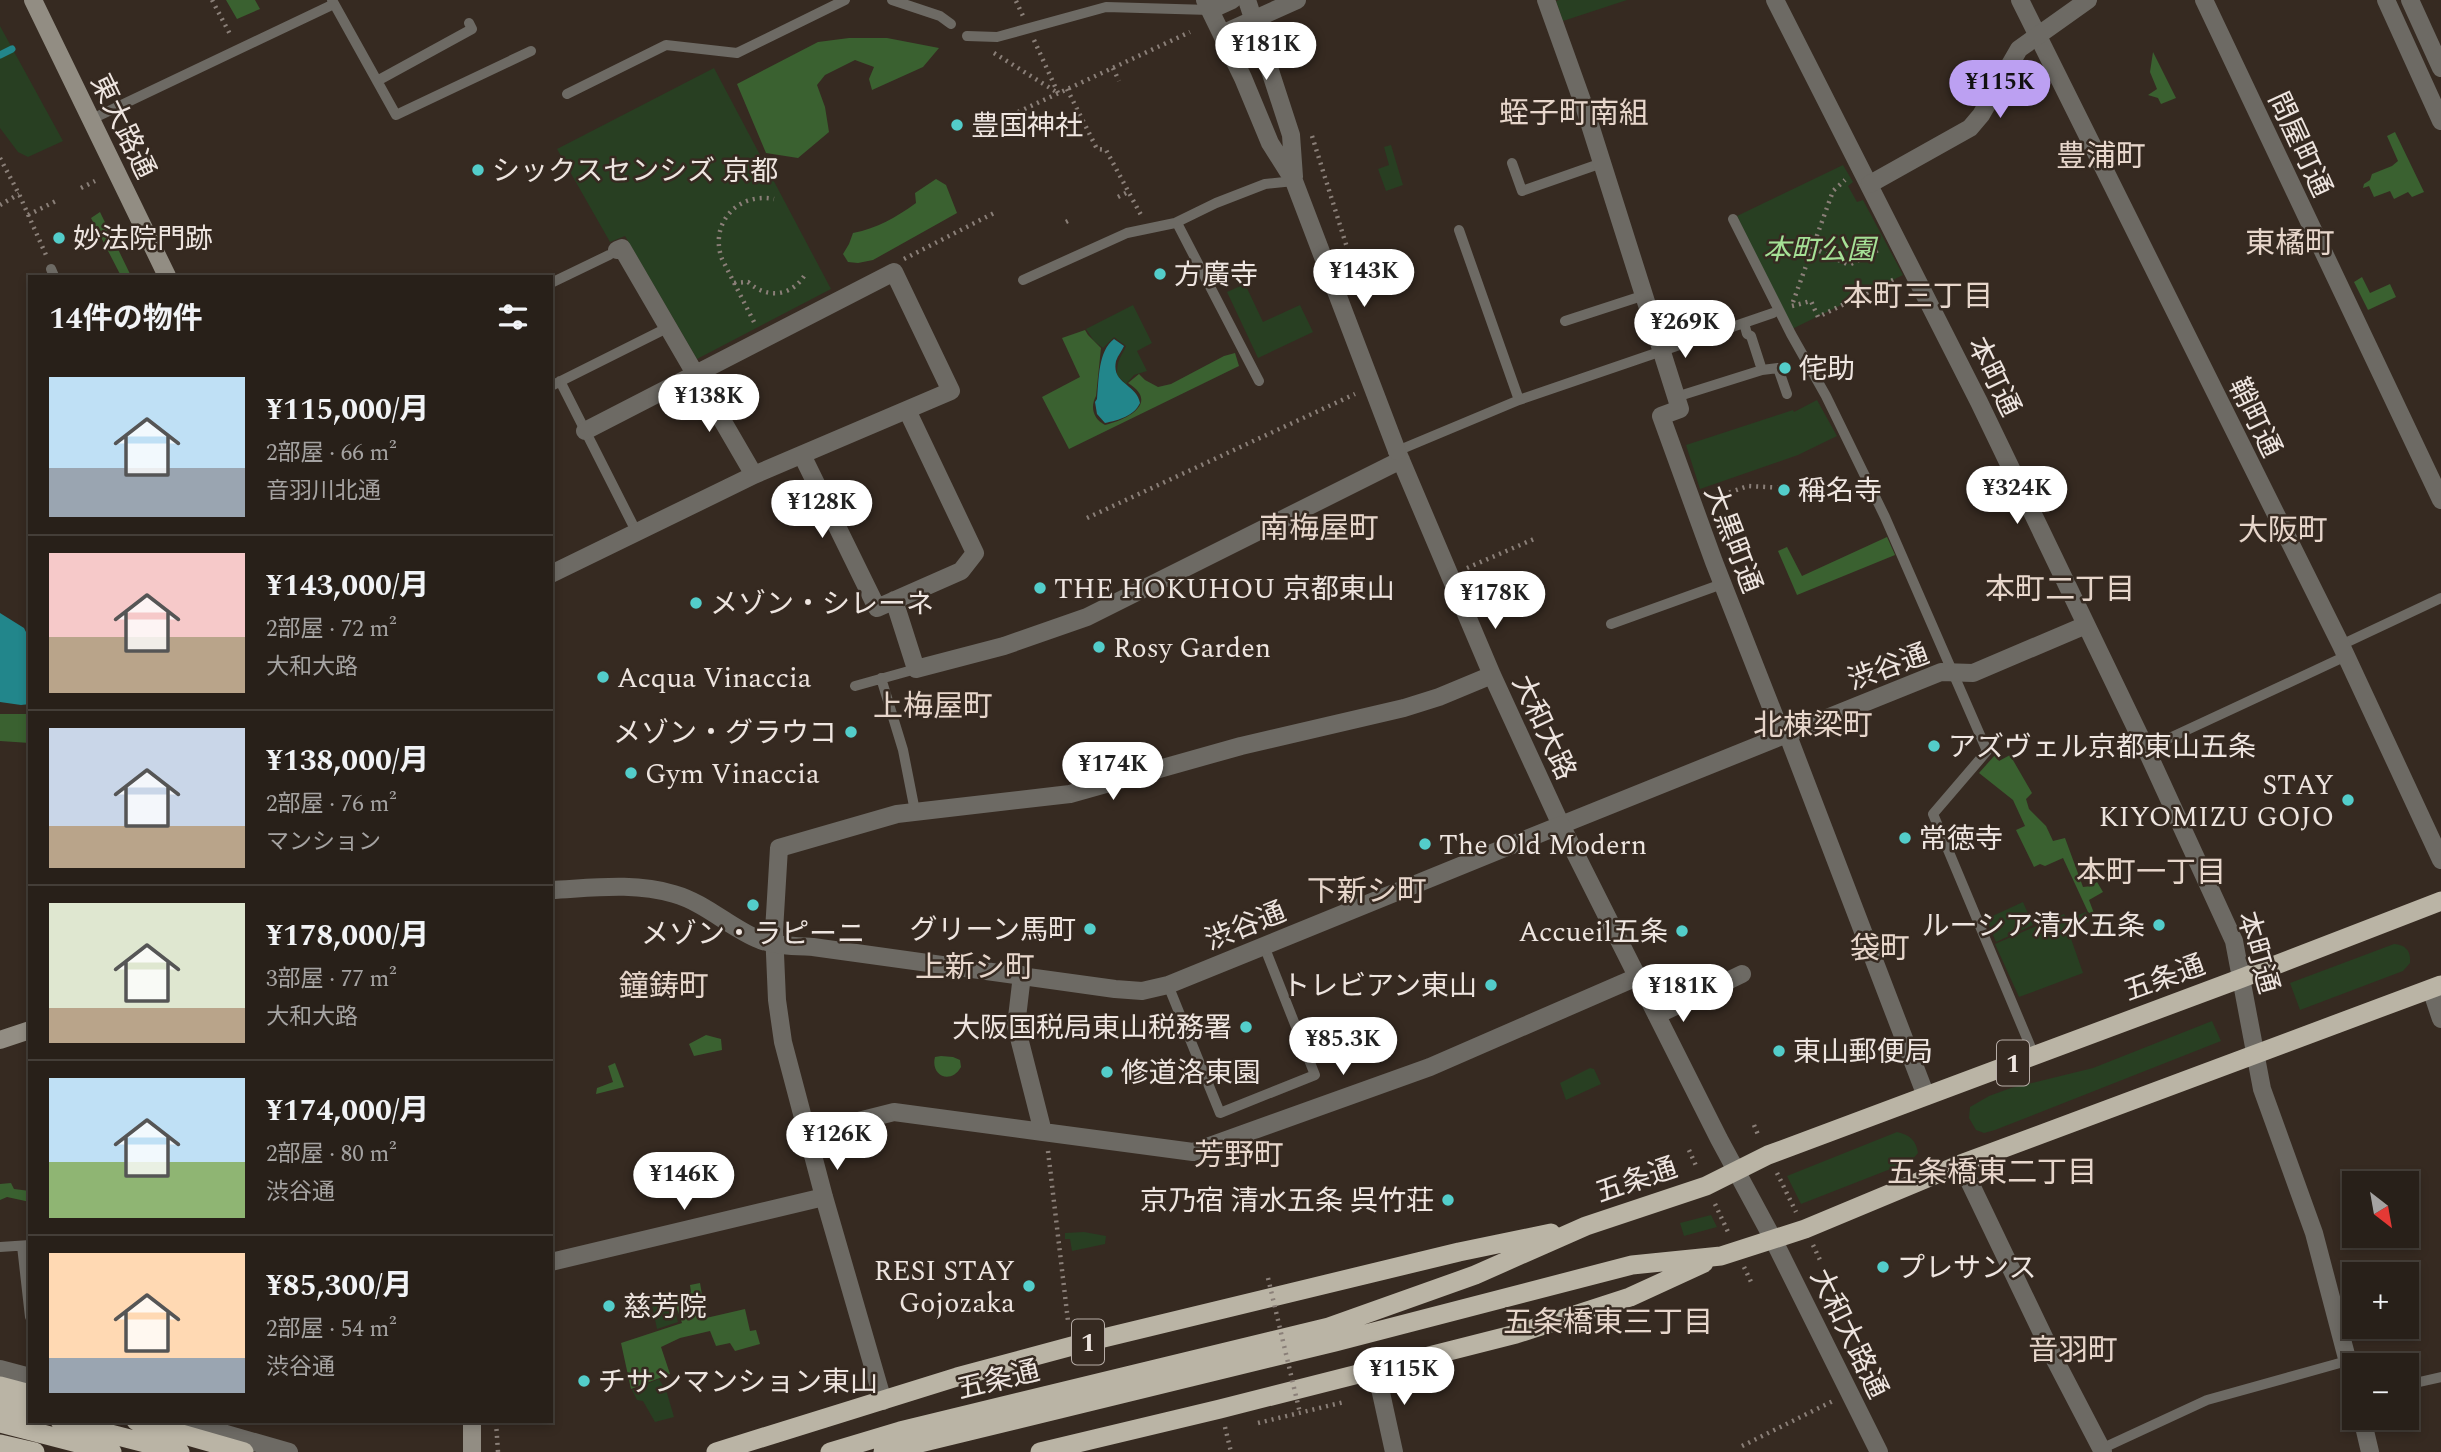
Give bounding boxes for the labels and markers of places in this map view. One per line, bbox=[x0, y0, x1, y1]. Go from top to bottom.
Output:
pin: ¥181K bbox=[1217, 22, 1315, 82]
pin: ¥115K bbox=[1951, 60, 2049, 120]
place label: 豊国神社 bbox=[971, 105, 1083, 148]
marker: 豊国神社 bbox=[949, 117, 965, 133]
place label: シックスセンシズ 京都 bbox=[492, 150, 778, 193]
marker: シックスセンシズ 京都 bbox=[470, 162, 486, 178]
place label: 妙法院門跡 bbox=[73, 218, 213, 261]
marker: 妙法院門跡 bbox=[51, 230, 67, 246]
pin: ¥143K bbox=[1315, 250, 1413, 309]
place label: 方廣寺 bbox=[1174, 254, 1258, 297]
marker: 方廣寺 bbox=[1152, 266, 1168, 282]
pin: ¥269K bbox=[1636, 300, 1734, 360]
place label: 侘助 bbox=[1799, 348, 1855, 391]
marker: 侘助 bbox=[1777, 360, 1793, 376]
pin: ¥138K bbox=[660, 374, 758, 434]
pin: ¥324K bbox=[1968, 466, 2066, 526]
place label: 稱名寺 bbox=[1798, 470, 1882, 513]
pin: ¥128K bbox=[773, 480, 871, 540]
marker: 稱名寺 bbox=[1776, 482, 1792, 498]
place label: THE HOKUHOU 京都東山 bbox=[1054, 568, 1395, 611]
pin: ¥178K bbox=[1446, 572, 1544, 631]
marker: THE HOKUHOU 京都東山 bbox=[1032, 580, 1048, 596]
place label: メゾン・シレーネ bbox=[710, 583, 934, 626]
marker: メゾン・シレーネ bbox=[688, 595, 704, 611]
place label: Rosy Garden bbox=[1113, 627, 1271, 670]
marker: Rosy Garden bbox=[1091, 639, 1107, 655]
place label: Acqua Vinaccia bbox=[617, 657, 812, 700]
marker: Acqua Vinaccia bbox=[595, 669, 611, 685]
place label: メゾン・グラウコ bbox=[613, 712, 837, 755]
marker: メゾン・グラウコ bbox=[843, 724, 859, 740]
place label: アズヴェル京都東山五条 bbox=[1948, 726, 2256, 769]
marker: アズヴェル京都東山五条 bbox=[1926, 738, 1942, 754]
pin: ¥174K bbox=[1064, 742, 1162, 802]
place label: Gym Vinaccia bbox=[645, 753, 820, 796]
place label: STAY KIYOMIZU GOJO bbox=[2099, 764, 2334, 839]
marker: Gym Vinaccia bbox=[623, 765, 639, 781]
marker: STAY KIYOMIZU GOJO bbox=[2340, 792, 2356, 808]
place label: 常徳寺 bbox=[1919, 818, 2003, 861]
place label: The Old Modern bbox=[1439, 824, 1647, 867]
marker: 常徳寺 bbox=[1897, 830, 1913, 846]
marker: The Old Modern bbox=[1417, 836, 1433, 852]
marker: メゾン・ラピーニ bbox=[745, 897, 761, 913]
place label: ルーシア清水五条 bbox=[1922, 905, 2145, 948]
place label: グリーン馬町 bbox=[909, 909, 1076, 952]
place label: Accueil五条 bbox=[1518, 911, 1668, 954]
place label: メゾン・ラピーニ bbox=[641, 913, 865, 956]
marker: ルーシア清水五条 bbox=[2151, 917, 2167, 933]
marker: グリーン馬町 bbox=[1082, 921, 1098, 937]
marker: Accueil五条 bbox=[1674, 923, 1690, 939]
pin: ¥181K bbox=[1634, 964, 1732, 1024]
place label: トレビアン東山 bbox=[1282, 965, 1477, 1008]
marker: トレビアン東山 bbox=[1483, 977, 1499, 993]
place label: 大阪国税局東山税務署 bbox=[952, 1007, 1232, 1050]
pin: ¥85.3K bbox=[1286, 1018, 1400, 1077]
marker: 大阪国税局東山税務署 bbox=[1238, 1019, 1254, 1035]
place label: 東山郵便局 bbox=[1793, 1031, 1933, 1074]
marker: 東山郵便局 bbox=[1771, 1043, 1787, 1059]
place label: 修道洛東園 bbox=[1121, 1052, 1261, 1095]
marker: 修道洛東園 bbox=[1099, 1064, 1115, 1080]
pin: ¥126K bbox=[788, 1112, 886, 1172]
pin: ¥146K bbox=[635, 1152, 733, 1212]
place label: 京乃宿 清水五条 呉竹荘 bbox=[1140, 1180, 1434, 1223]
marker: 京乃宿 清水五条 呉竹荘 bbox=[1440, 1192, 1456, 1208]
place label: プレサンス bbox=[1897, 1247, 2036, 1290]
place label: RESI STAY Gojozaka bbox=[874, 1250, 1015, 1325]
marker: プレサンス bbox=[1875, 1259, 1891, 1275]
marker: RESI STAY Gojozaka bbox=[1021, 1278, 1037, 1294]
place label: 慈芳院 bbox=[623, 1286, 707, 1329]
marker: 慈芳院 bbox=[601, 1298, 617, 1314]
pin: ¥115K bbox=[1355, 1348, 1453, 1407]
place label: チサンマンション東山 bbox=[598, 1361, 878, 1404]
marker: チサンマンション東山 bbox=[576, 1373, 592, 1389]

